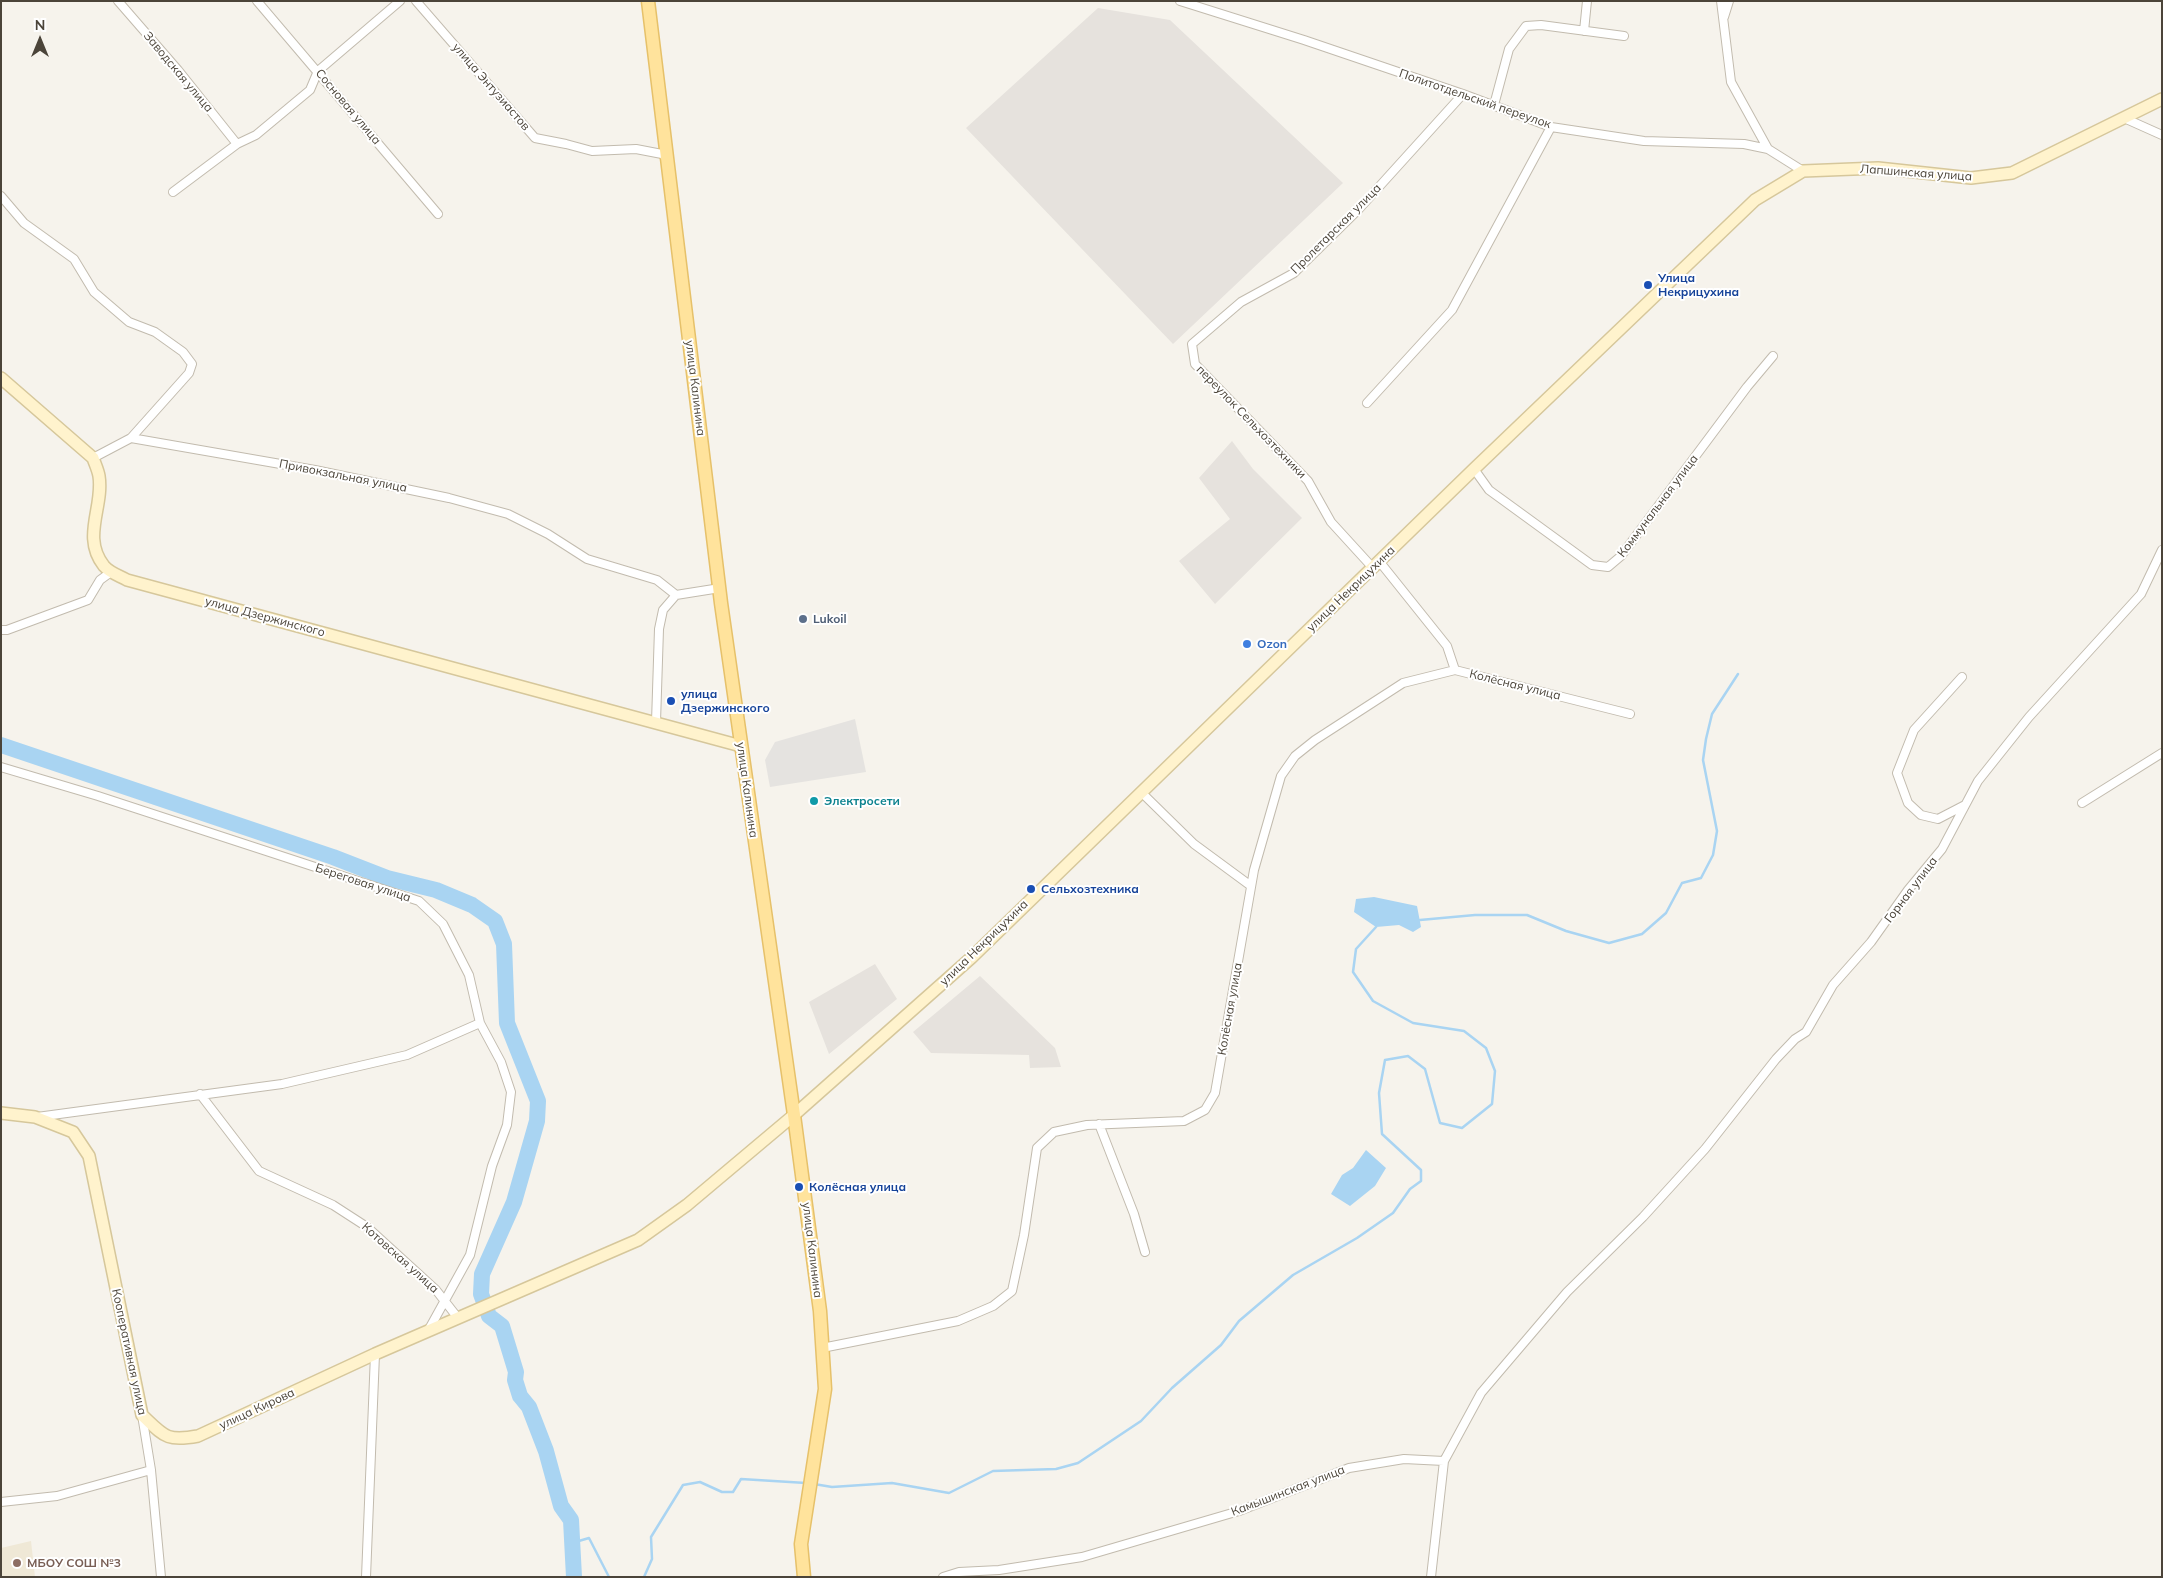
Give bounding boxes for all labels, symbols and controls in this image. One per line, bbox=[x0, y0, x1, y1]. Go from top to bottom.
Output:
north arrow bbox=[15, 15, 65, 65]
text: N bbox=[35, 16, 45, 34]
street label: Заводская улица bbox=[140, 29, 216, 115]
street label: улица Энтузиастов bbox=[449, 40, 533, 134]
street label: Сосновая улица bbox=[312, 66, 384, 148]
street label: Политотдельский переулок bbox=[1397, 66, 1553, 132]
street label: Лапшинская улица bbox=[1860, 162, 1972, 184]
street label: Пролетарская улица bbox=[1288, 181, 1384, 277]
place label: Улица Некрицухина bbox=[1658, 271, 1739, 299]
marker: Улица Некрицухина bbox=[1642, 279, 1654, 291]
street label: улица Калинина bbox=[682, 339, 708, 437]
street label: переулок Сельхозтехники bbox=[1193, 362, 1309, 482]
street label: Коммунальная улица bbox=[1615, 452, 1701, 560]
street label: Привокзальная улица bbox=[278, 457, 408, 495]
street label: улица Некрицухина bbox=[1304, 543, 1398, 635]
street label: улица Дзержинского bbox=[203, 594, 327, 640]
place label: Lukoil bbox=[813, 612, 847, 626]
marker: Lukoil bbox=[797, 613, 809, 625]
place label: Ozon bbox=[1257, 637, 1287, 651]
marker: Ozon bbox=[1241, 638, 1253, 650]
street label: Колёсная улица bbox=[1468, 667, 1562, 703]
place label: улица Дзержинского bbox=[681, 687, 770, 715]
marker: улица Дзержинского bbox=[665, 695, 677, 707]
street label: улица Калинина bbox=[733, 741, 761, 839]
place label: Электросети bbox=[824, 794, 900, 808]
marker: Электросети bbox=[808, 795, 820, 807]
street label: Горная улица bbox=[1882, 854, 1940, 926]
street label: Береговая улица bbox=[313, 861, 413, 905]
place label: Сельхозтехника bbox=[1041, 882, 1139, 896]
marker: Сельхозтехника bbox=[1025, 883, 1037, 895]
street label: улица Некрицухина bbox=[937, 897, 1031, 989]
street label: Колёсная улица bbox=[1215, 962, 1245, 1056]
place label: Колёсная улица bbox=[809, 1180, 906, 1194]
marker: Колёсная улица bbox=[793, 1181, 805, 1193]
street label: улица Калинина bbox=[799, 1201, 825, 1299]
street label: Котовская улица bbox=[359, 1220, 441, 1296]
street label: Кооперативная улица bbox=[109, 1288, 149, 1416]
street label: улица Кирова bbox=[217, 1385, 297, 1433]
street label: Камышинская улица bbox=[1229, 1463, 1347, 1519]
place label: МБОУ СОШ №3 bbox=[27, 1556, 121, 1570]
marker: МБОУ СОШ №3 bbox=[11, 1557, 23, 1569]

